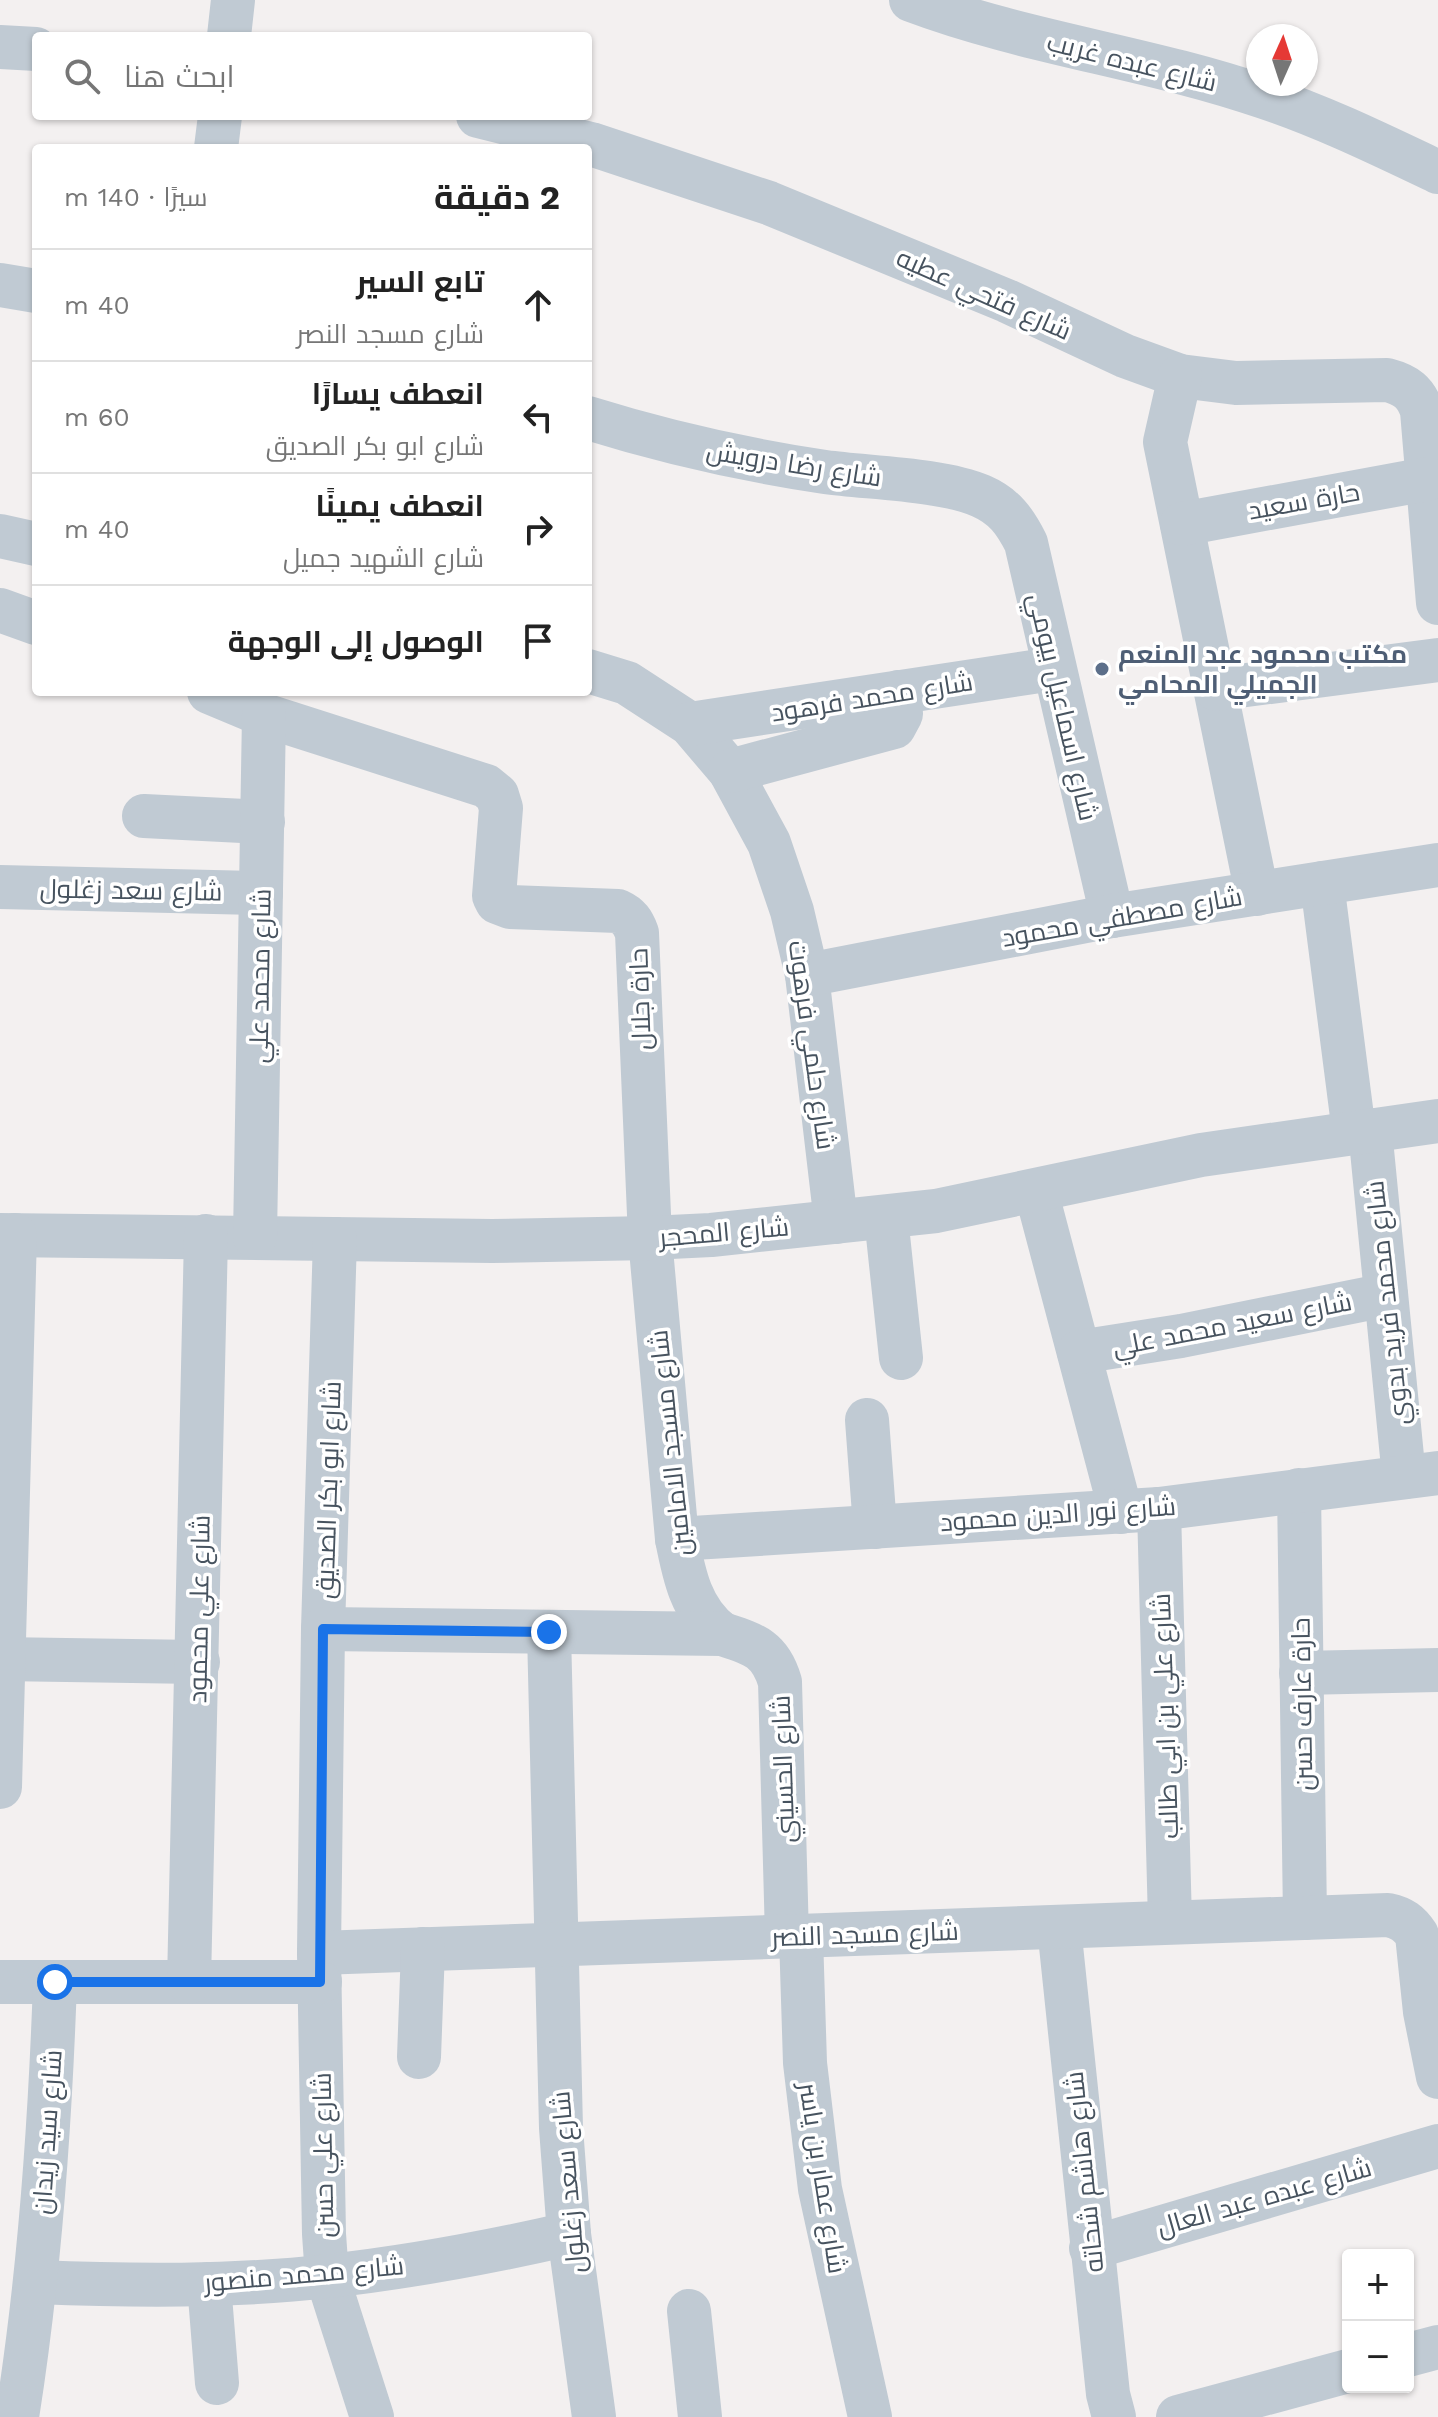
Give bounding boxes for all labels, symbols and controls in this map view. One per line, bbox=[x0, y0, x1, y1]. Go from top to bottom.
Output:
north arrow bbox=[1246, 24, 1318, 96]
street label: شارع عبده غريب bbox=[1044, 26, 1220, 100]
search box bbox=[32, 32, 592, 120]
icon: search bbox=[60, 54, 104, 98]
text: ابحث هنا bbox=[124, 59, 234, 94]
text: 2 دقيقة bbox=[434, 177, 560, 217]
text: سيرًا · 140 m bbox=[64, 182, 207, 212]
street label: شارع فتحي عطيه bbox=[890, 242, 1076, 351]
text: تابع السير bbox=[356, 264, 484, 299]
icon: ahead bbox=[516, 283, 560, 327]
text: 40 m bbox=[64, 290, 130, 320]
text: شارع مسجد النصر bbox=[296, 319, 484, 349]
text: انعطف يسارًا bbox=[312, 376, 484, 411]
icon: left bbox=[516, 395, 560, 439]
text: 60 m bbox=[64, 402, 130, 432]
text: شارع ابو بكر الصديق bbox=[266, 431, 484, 461]
street label: شارع رضا درويش bbox=[704, 435, 884, 495]
street label: حارة سعيد bbox=[1246, 476, 1362, 526]
text: انعطف يمينًا bbox=[315, 488, 484, 523]
icon: right bbox=[516, 507, 560, 551]
text: 40 m bbox=[64, 514, 130, 544]
text: شارع الشهيد جميل bbox=[283, 543, 484, 573]
street label: شارع اسماعيل بيومي bbox=[1016, 590, 1104, 825]
icon: arrive bbox=[516, 619, 560, 663]
text: الوصول إلى الوجهة bbox=[228, 624, 484, 659]
place label: مكتب محمود عبد المنعم الجميلي المحامي bbox=[1118, 639, 1407, 705]
marker: مكتب محمود عبد المنعم الجميلي المحامي bbox=[1093, 660, 1111, 678]
street label: شارع محمد فرهود bbox=[769, 666, 975, 730]
street label: شارع سعد زغلول bbox=[39, 873, 223, 909]
street label: شارع مصطفي محمود bbox=[999, 881, 1246, 959]
street label: شارع محمد علي bbox=[243, 888, 283, 1064]
street label: شارع حلمي فرهوت bbox=[777, 938, 842, 1152]
street label: حارة جلال bbox=[623, 947, 657, 1051]
street label: شارع محمد فريد بدوي bbox=[1359, 1179, 1420, 1427]
street label: شارع المحجر bbox=[656, 1211, 790, 1255]
street label: شارع سعيد محمد علي bbox=[1110, 1286, 1355, 1368]
street label: شارع مسجد الامامين bbox=[643, 1328, 699, 1558]
street label: شارع ابو بكر الصديق bbox=[309, 1380, 349, 1600]
street label: شارع نور الدين محمود bbox=[939, 1491, 1177, 1539]
street label: شارع علي محمود bbox=[182, 1515, 222, 1704]
street label: شارع علي بن ابي طالب bbox=[1146, 1592, 1190, 1839]
route end bbox=[531, 1614, 567, 1650]
street label: حارة عارف حسن bbox=[1285, 1617, 1320, 1791]
street label: شارع الحسيني bbox=[765, 1694, 807, 1843]
street label: شارع مسجد النصر bbox=[769, 1916, 959, 1954]
route start bbox=[37, 1964, 73, 2000]
street label: شارع سيد زيدان bbox=[26, 2049, 70, 2216]
street label: شارع هاشم شحاته bbox=[1059, 2070, 1112, 2274]
street label: شارع علي حسن bbox=[307, 2072, 345, 2238]
street label: شارع عمار بن ياسر bbox=[791, 2078, 853, 2276]
street label: شارع سعد زغلول bbox=[545, 2090, 593, 2274]
street label: شارع عبده عبد العال bbox=[1153, 2152, 1375, 2244]
map controls bbox=[1342, 2249, 1414, 2393]
button: + bbox=[1342, 2249, 1414, 2321]
street label: شارع محمد منصور bbox=[201, 2250, 405, 2300]
button: − bbox=[1342, 2321, 1414, 2393]

